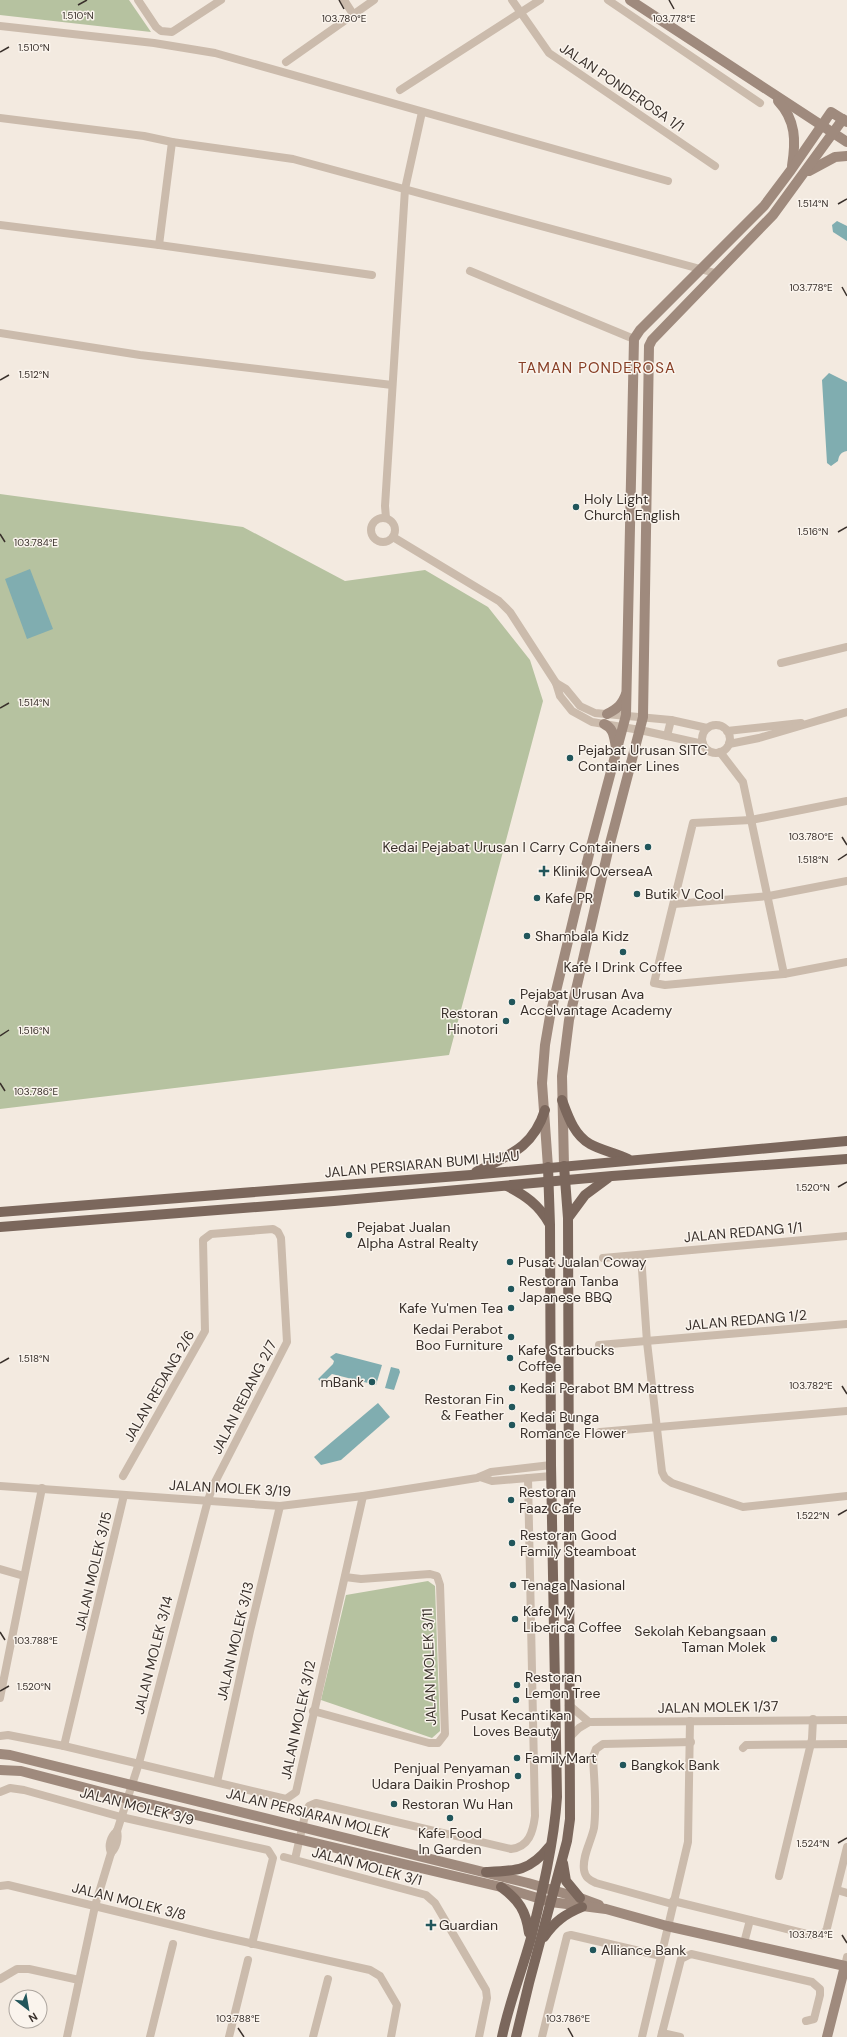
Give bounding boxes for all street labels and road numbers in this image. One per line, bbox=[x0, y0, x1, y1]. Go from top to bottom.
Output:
street label: JALAN PONDEROSA 1/1 bbox=[556, 39, 688, 135]
street label: JALAN PERSIARAN BUMI HIJAU bbox=[324, 1146, 520, 1182]
street label: JALAN REDANG 1/1 bbox=[683, 1218, 803, 1246]
street label: JALAN REDANG 1/2 bbox=[684, 1306, 808, 1334]
street label: JALAN REDANG 2/6 bbox=[120, 1327, 198, 1445]
street label: JALAN REDANG 2/7 bbox=[208, 1337, 280, 1457]
street label: JALAN MOLEK 3/19 bbox=[169, 1476, 292, 1500]
street label: JALAN MOLEK 3/15 bbox=[71, 1510, 115, 1632]
street label: JALAN MOLEK 3/13 bbox=[213, 1580, 257, 1702]
street label: JALAN MOLEK 3/14 bbox=[130, 1593, 177, 1716]
street label: JALAN MOLEK 3/11 bbox=[418, 1608, 440, 1726]
street label: JALAN MOLEK 3/12 bbox=[277, 1659, 319, 1781]
street label: JALAN MOLEK 1/37 bbox=[658, 1697, 778, 1717]
street label: JALAN MOLEK 3/9 bbox=[78, 1783, 196, 1829]
street label: JALAN PERSIARAN MOLEK bbox=[224, 1784, 392, 1842]
street label: JALAN MOLEK 3/1 bbox=[310, 1843, 424, 1889]
street label: JALAN MOLEK 3/8 bbox=[70, 1878, 188, 1924]

